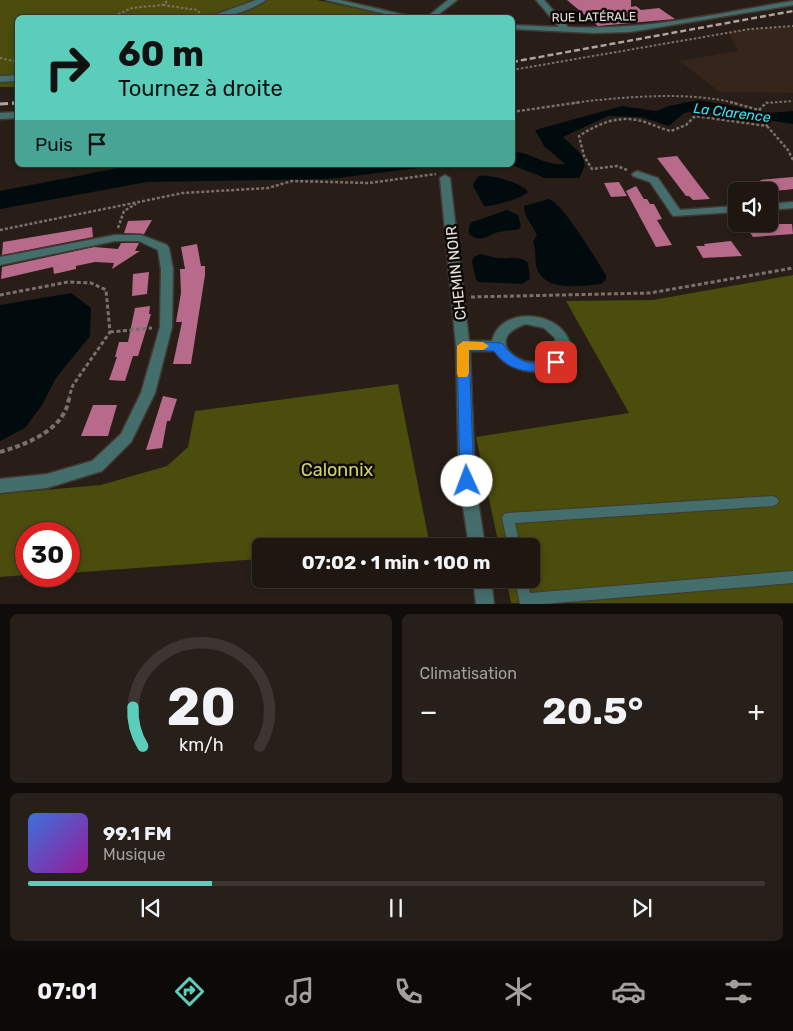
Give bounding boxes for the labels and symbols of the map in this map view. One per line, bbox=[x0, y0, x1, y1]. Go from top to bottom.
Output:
street label: RUE LATÉRALE bbox=[552, 9, 636, 25]
water label: La Clarence bbox=[693, 100, 772, 126]
street label: CHEMIN NOIR bbox=[442, 225, 470, 321]
pin bbox=[535, 341, 577, 383]
position arrow bbox=[440, 454, 492, 506]
park label: Calonnix bbox=[301, 459, 374, 481]
speed limit sign: 30 bbox=[15, 522, 80, 587]

